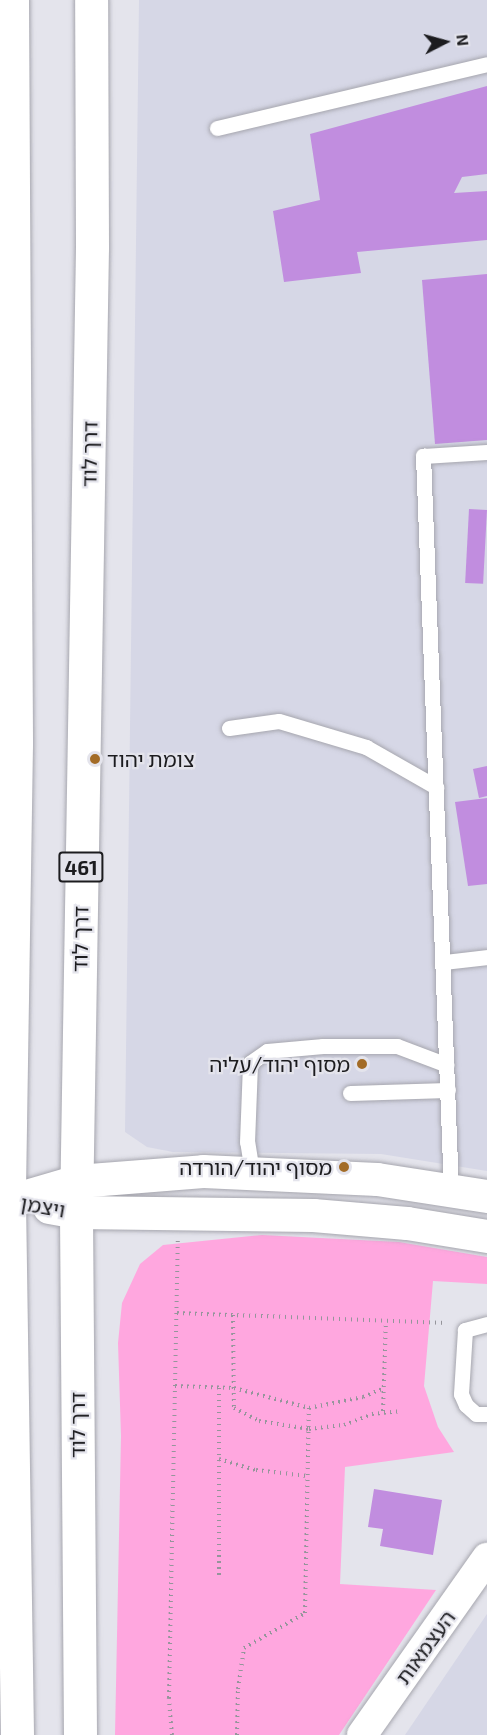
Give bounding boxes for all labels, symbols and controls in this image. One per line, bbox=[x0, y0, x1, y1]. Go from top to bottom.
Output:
north arrow bbox=[415, 12, 475, 72]
text: N bbox=[453, 33, 473, 47]
street label: דרך לוד bbox=[76, 421, 102, 487]
place label: צומת יהוד bbox=[107, 746, 195, 772]
marker: צומת יהוד bbox=[88, 752, 102, 766]
road number: 461 bbox=[57, 850, 105, 884]
street label: דרך לוד bbox=[67, 906, 93, 972]
place label: מסוף יהוד/עליה bbox=[209, 1051, 350, 1077]
marker: מסוף יהוד/עליה bbox=[355, 1057, 369, 1071]
place label: מסוף יהוד/הורדה bbox=[179, 1154, 332, 1180]
marker: מסוף יהוד/הורדה bbox=[337, 1160, 351, 1174]
street label: ויצמן bbox=[19, 1190, 67, 1222]
street label: דרך לוד bbox=[64, 1392, 90, 1458]
street label: העצמאות bbox=[390, 1605, 460, 1689]

